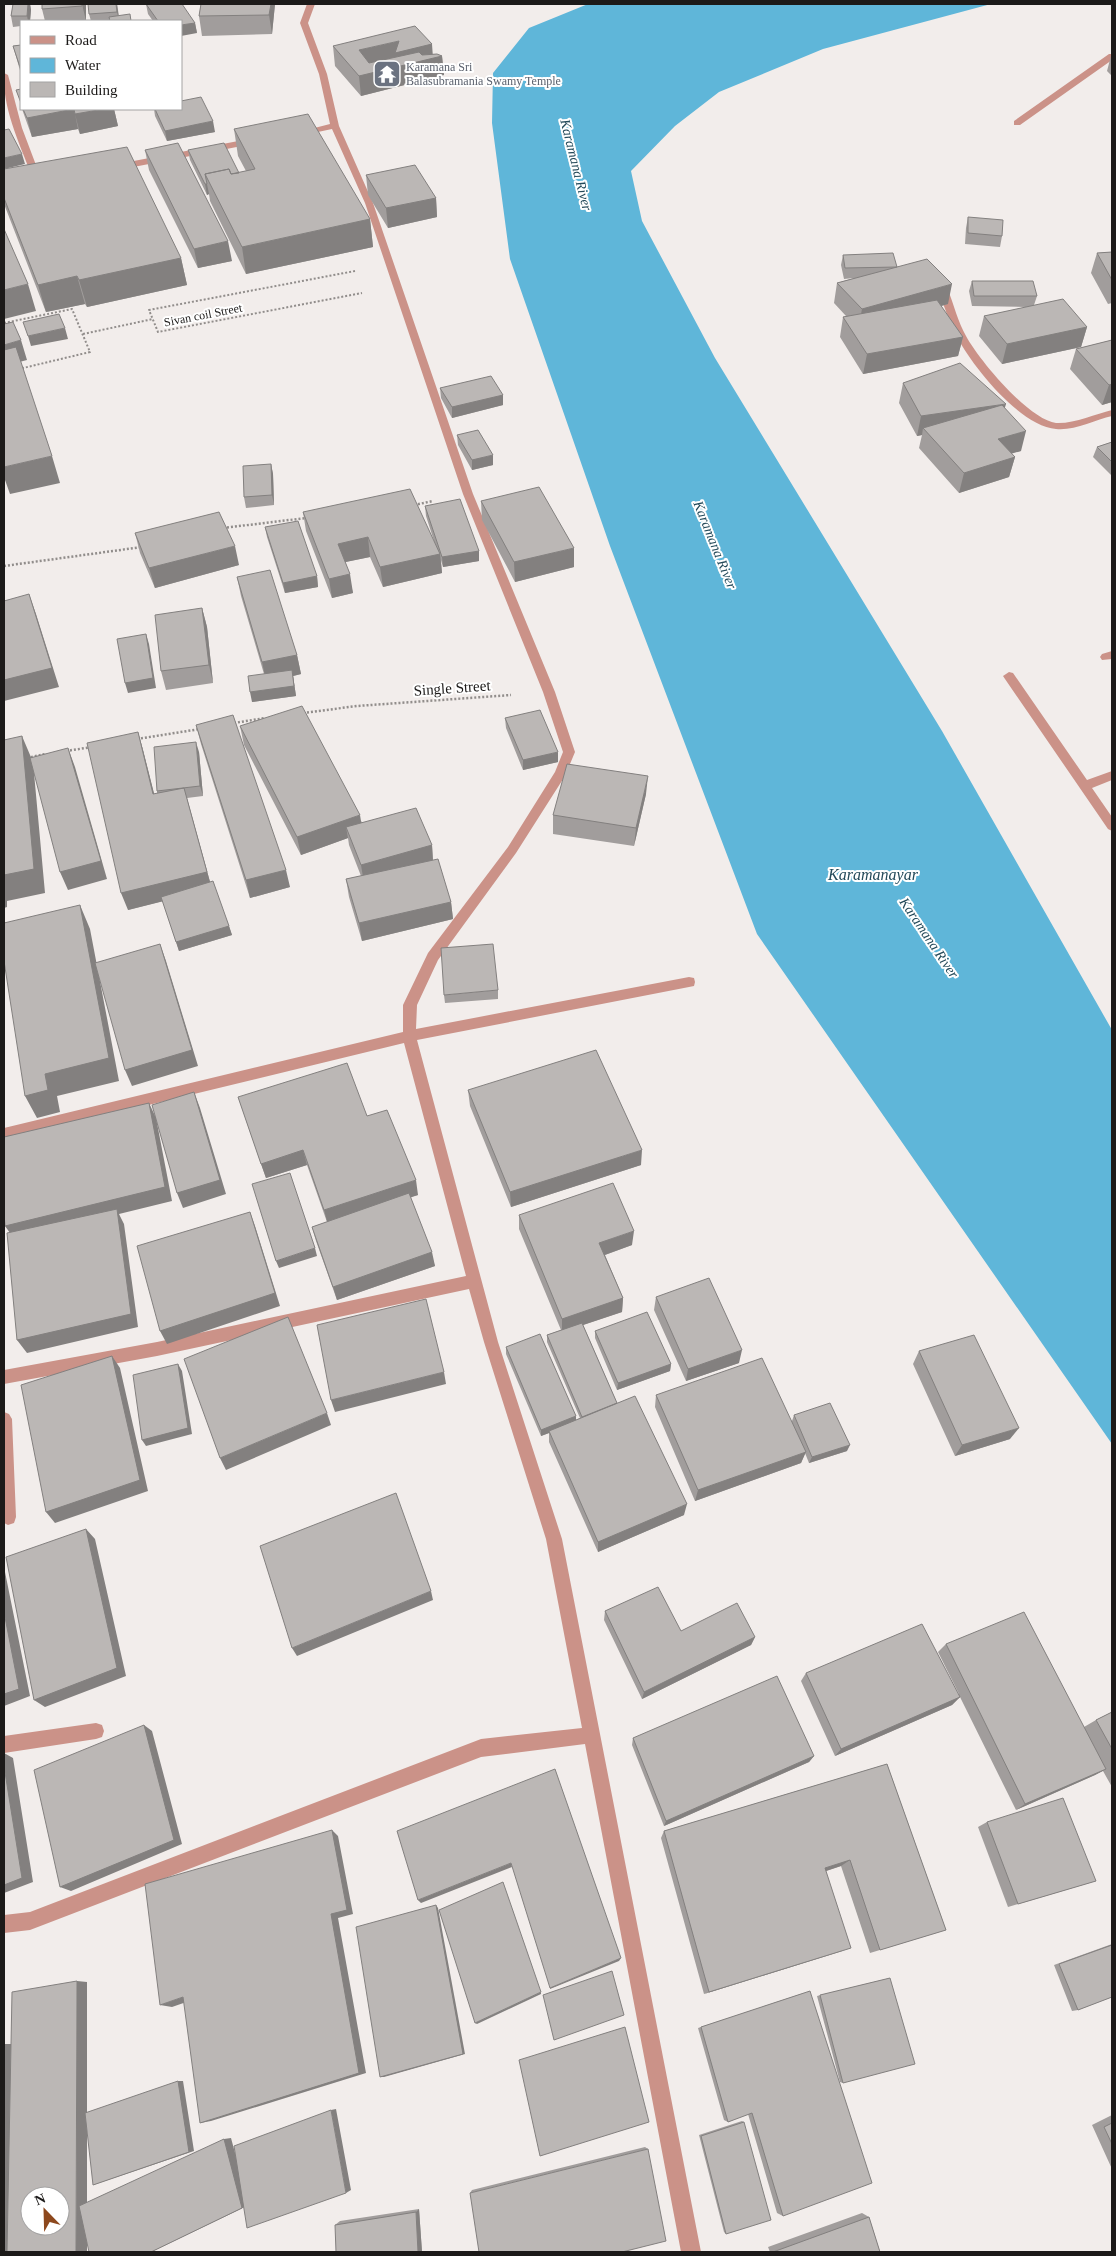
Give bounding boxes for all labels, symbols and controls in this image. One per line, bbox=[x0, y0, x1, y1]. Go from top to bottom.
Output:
legend bbox=[20, 20, 182, 110]
text: Road bbox=[65, 32, 97, 48]
text: Water bbox=[65, 57, 100, 73]
temple icon: Karamana Sri Balasubramania Swamy Temple bbox=[372, 59, 402, 89]
place label: Karamana Sri Balasubramania Swamy Temple bbox=[406, 60, 561, 88]
text: Building bbox=[65, 82, 118, 98]
water label: Karamana River bbox=[557, 117, 595, 213]
street label: Sivan coil Street bbox=[163, 300, 244, 329]
water label: Karamana River bbox=[690, 498, 740, 592]
street label: Single Street bbox=[413, 677, 492, 699]
water label: Karamanayar bbox=[827, 866, 919, 884]
water label: Karamana River bbox=[896, 894, 962, 981]
north arrow bbox=[20, 2186, 70, 2236]
text: N bbox=[33, 2191, 48, 2208]

